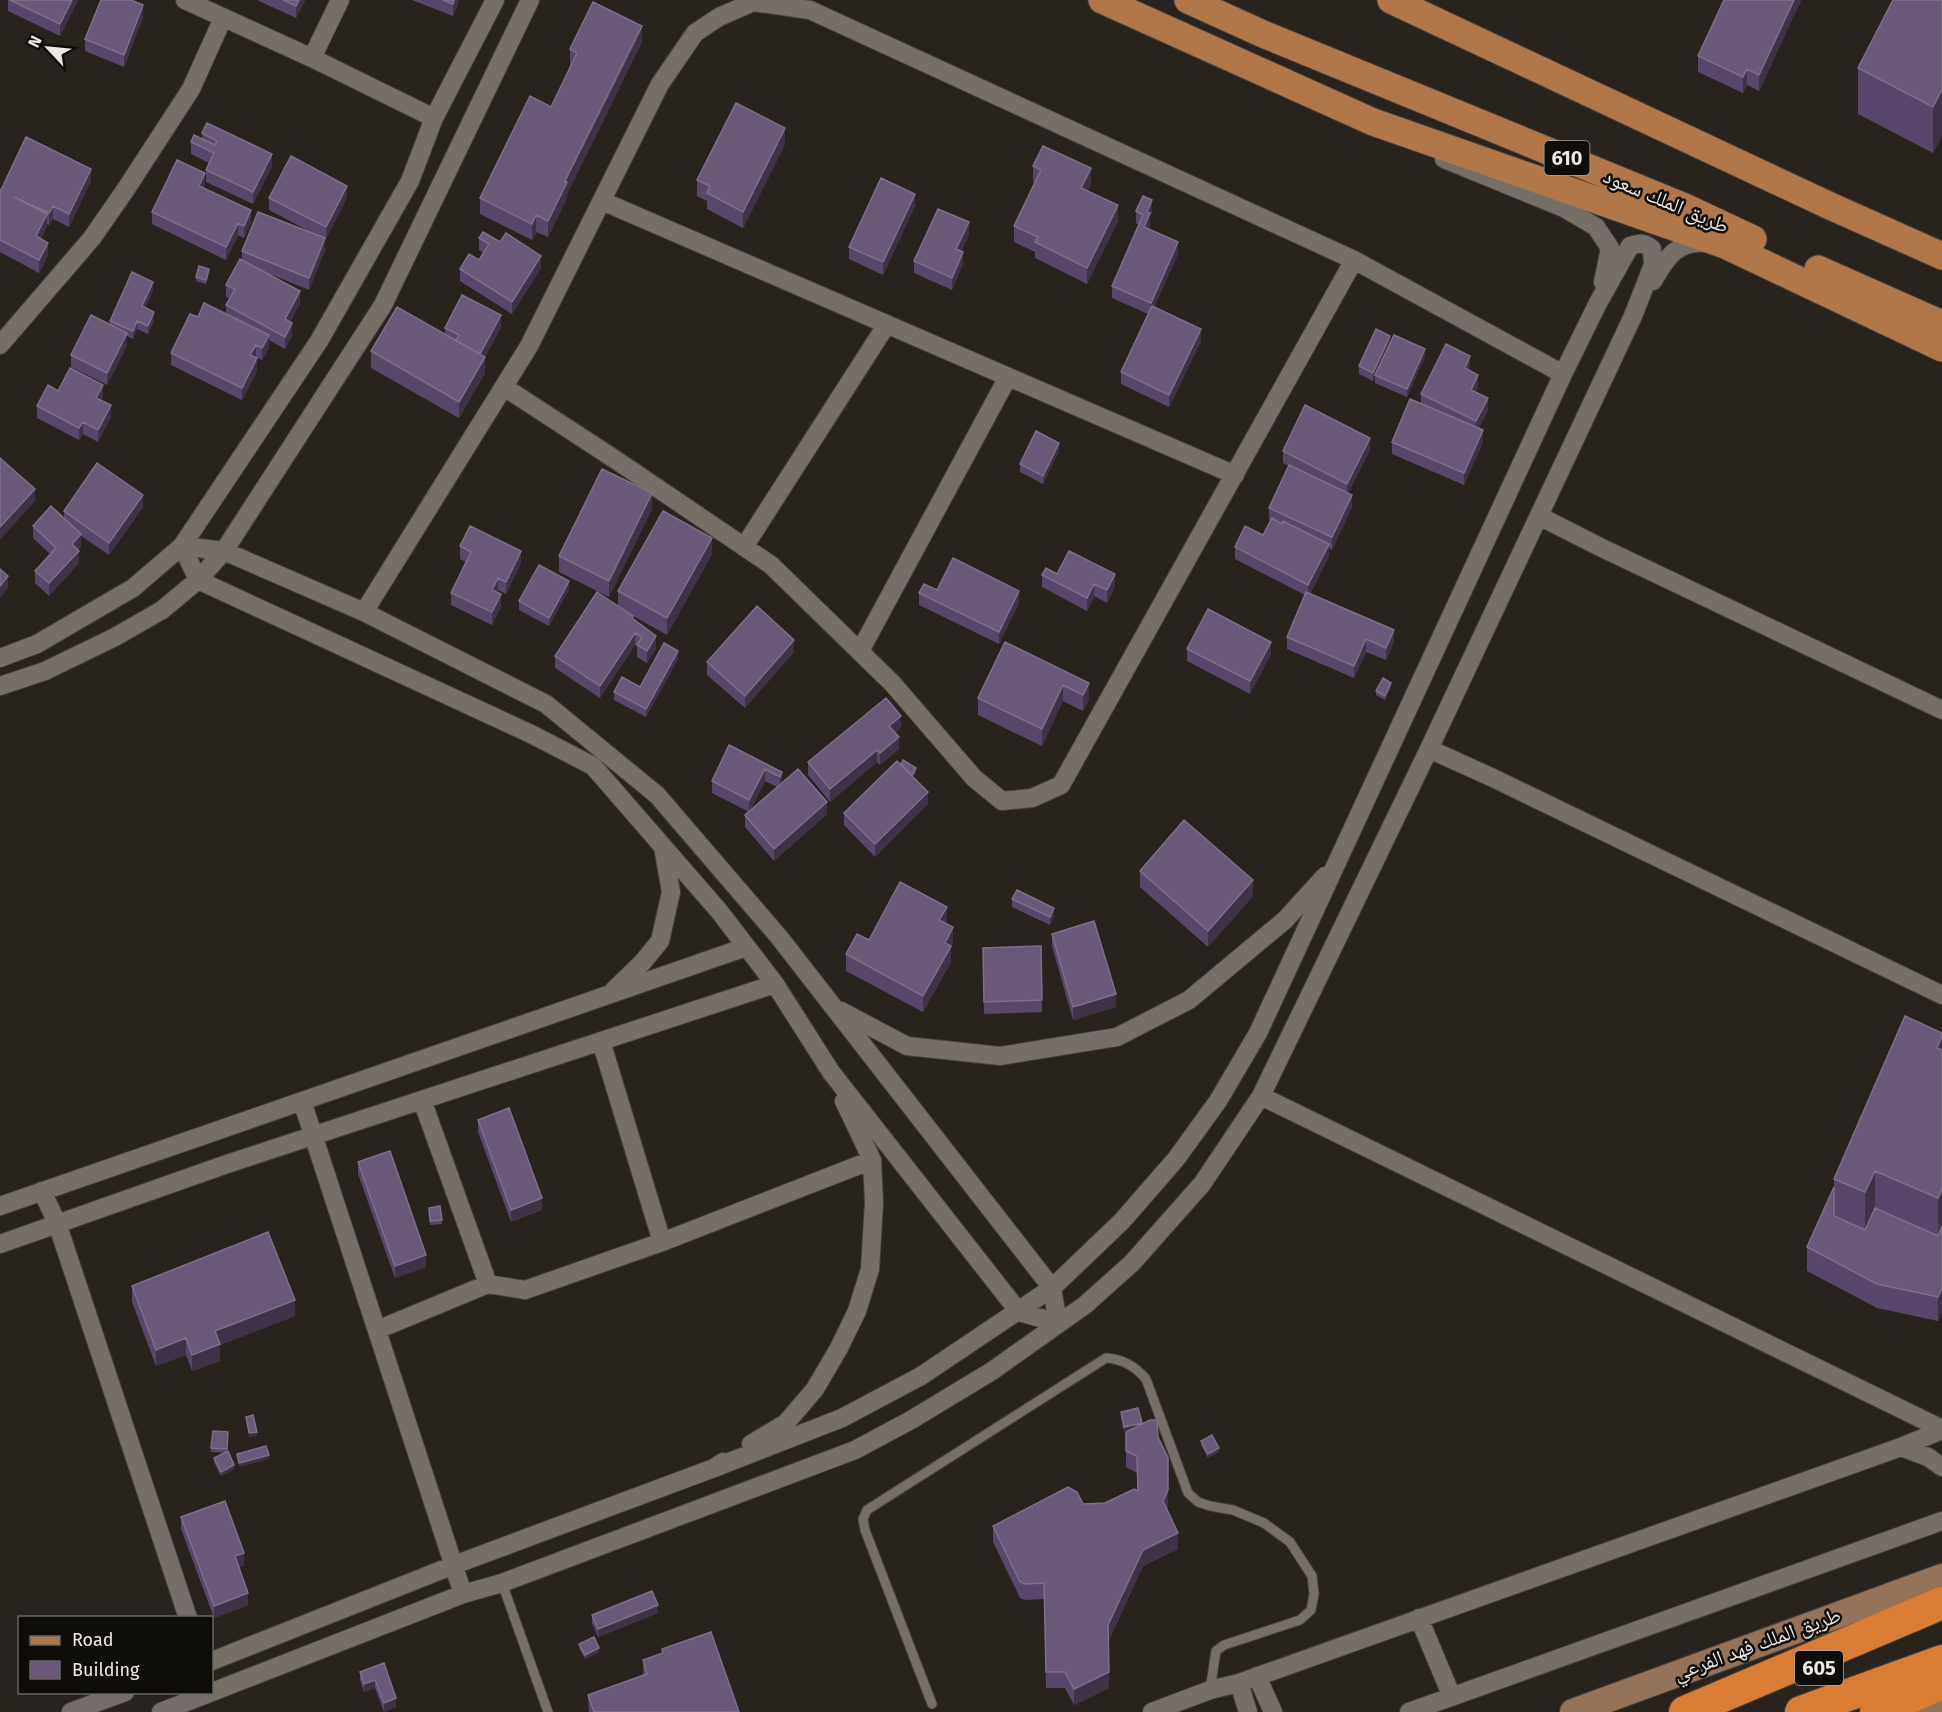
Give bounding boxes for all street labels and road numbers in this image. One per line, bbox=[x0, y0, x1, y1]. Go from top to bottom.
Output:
road number: 610 bbox=[1544, 141, 1590, 175]
street label: طريق الملك سعود bbox=[1599, 163, 1733, 239]
street label: طريق الملك فهد الفرعي bbox=[1670, 1602, 1845, 1690]
road number: 605 bbox=[1795, 1651, 1843, 1685]

